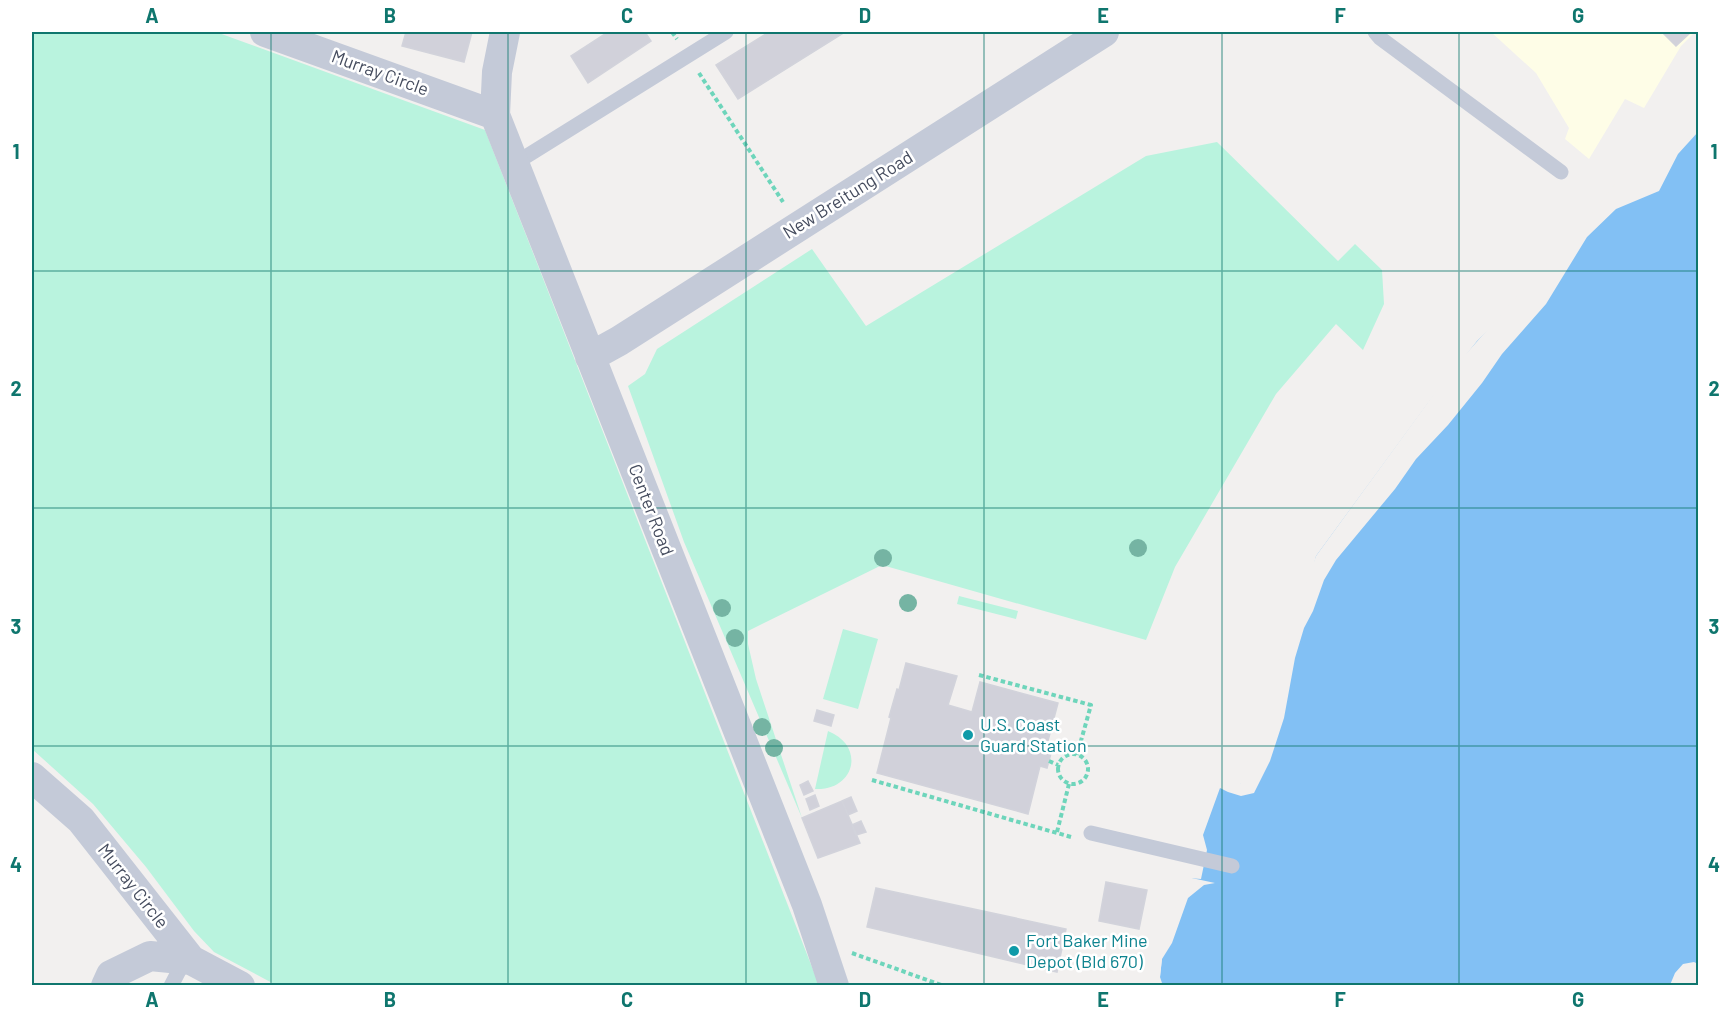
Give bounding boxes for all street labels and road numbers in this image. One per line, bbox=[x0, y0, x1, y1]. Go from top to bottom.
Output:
street label: Murray Circle bbox=[329, 44, 432, 100]
street label: New Breitung Road bbox=[778, 145, 916, 243]
street label: Center Road bbox=[624, 461, 679, 558]
street label: Murray Circle bbox=[94, 839, 174, 932]

